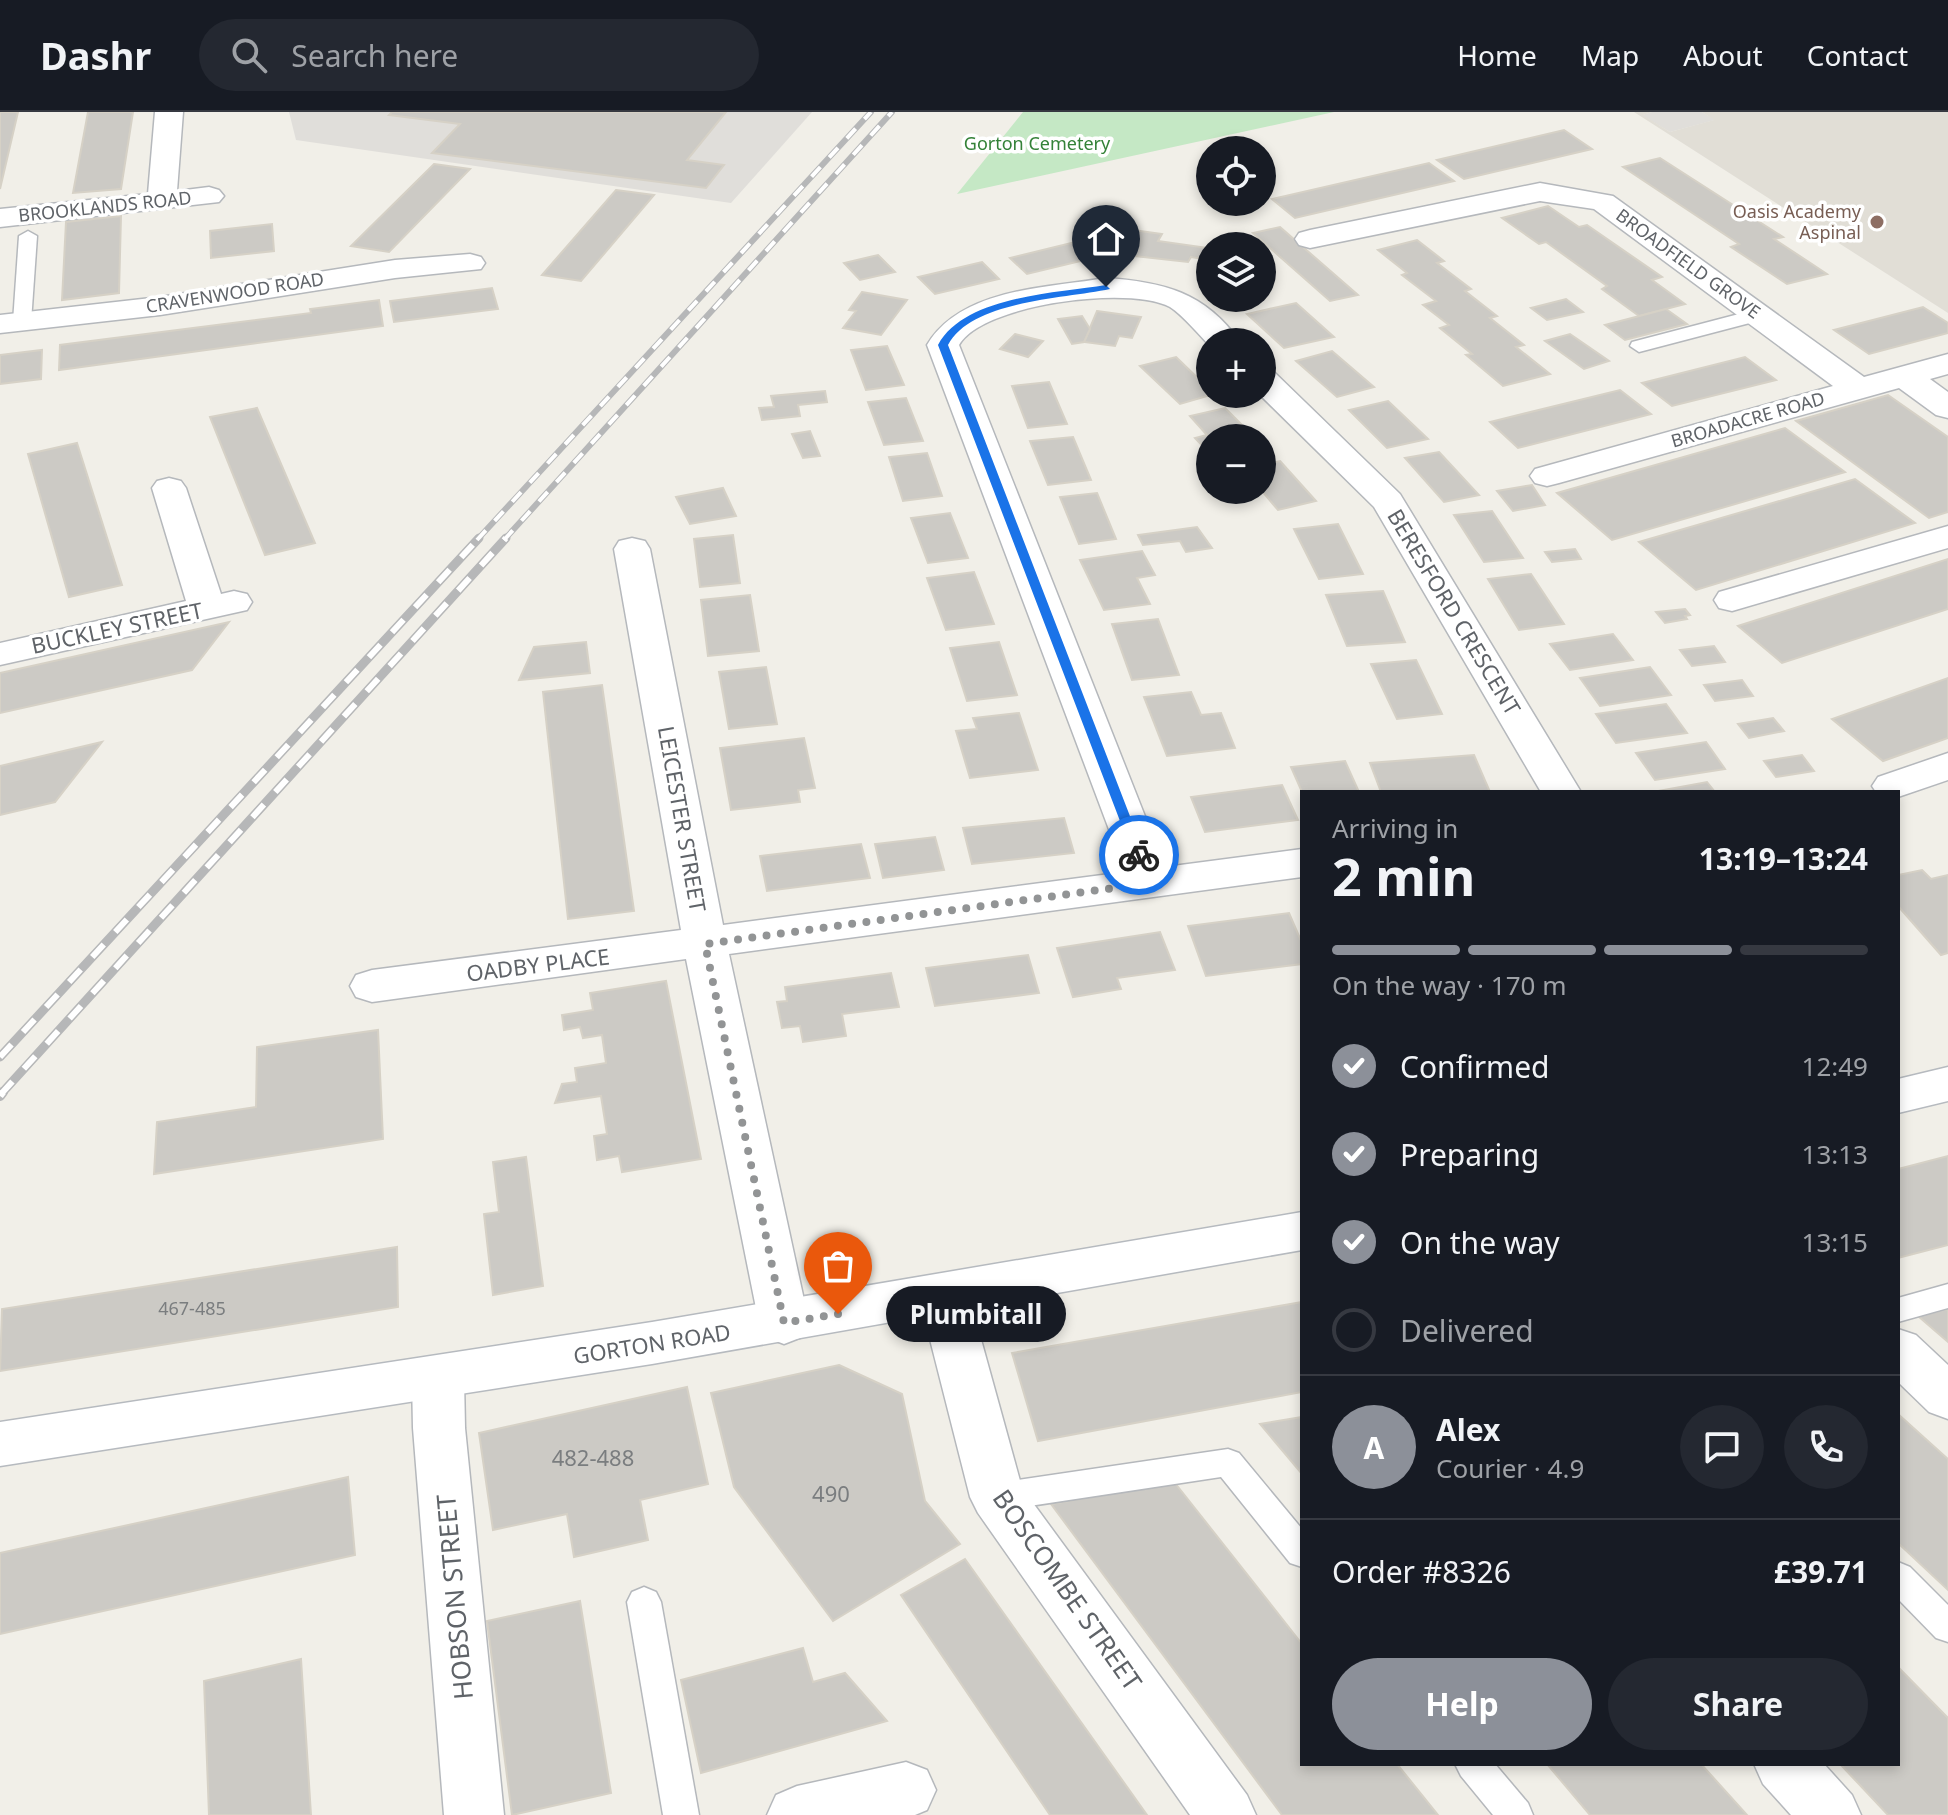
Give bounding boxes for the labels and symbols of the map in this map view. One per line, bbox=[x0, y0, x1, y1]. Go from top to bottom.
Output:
park label: Gorton Cemetery bbox=[964, 131, 1111, 155]
street label: BROOKLANDS ROAD bbox=[17, 185, 193, 227]
place label: Oasis Academy Aspinal bbox=[1733, 199, 1862, 244]
street label: BROADFIELD GROVE bbox=[1612, 203, 1766, 324]
pin bbox=[1072, 205, 1140, 287]
marker: Oasis Academy Aspinal bbox=[1868, 213, 1886, 231]
street label: CRAVENWOOD ROAD bbox=[144, 266, 326, 318]
street label: BROADACRE ROAD bbox=[1668, 386, 1827, 452]
street label: BERESFORD CRESCENT bbox=[1381, 503, 1528, 720]
street label: BUCKLEY STREET bbox=[28, 594, 205, 660]
street label: LEICESTER STREET bbox=[652, 724, 714, 914]
courier bbox=[1099, 815, 1179, 895]
street label: OADBY PLACE bbox=[465, 940, 611, 988]
pin bbox=[804, 1232, 872, 1314]
callout: Plumbitall bbox=[886, 1286, 1066, 1342]
house number: 467-485 bbox=[158, 1296, 226, 1320]
street label: GORTON ROAD bbox=[571, 1316, 733, 1370]
house number: 482-488 bbox=[552, 1442, 634, 1472]
house number: 490 bbox=[812, 1478, 850, 1508]
street label: BOSCOMBE STREET bbox=[985, 1482, 1151, 1698]
street label: HOBSON STREET bbox=[427, 1492, 481, 1701]

